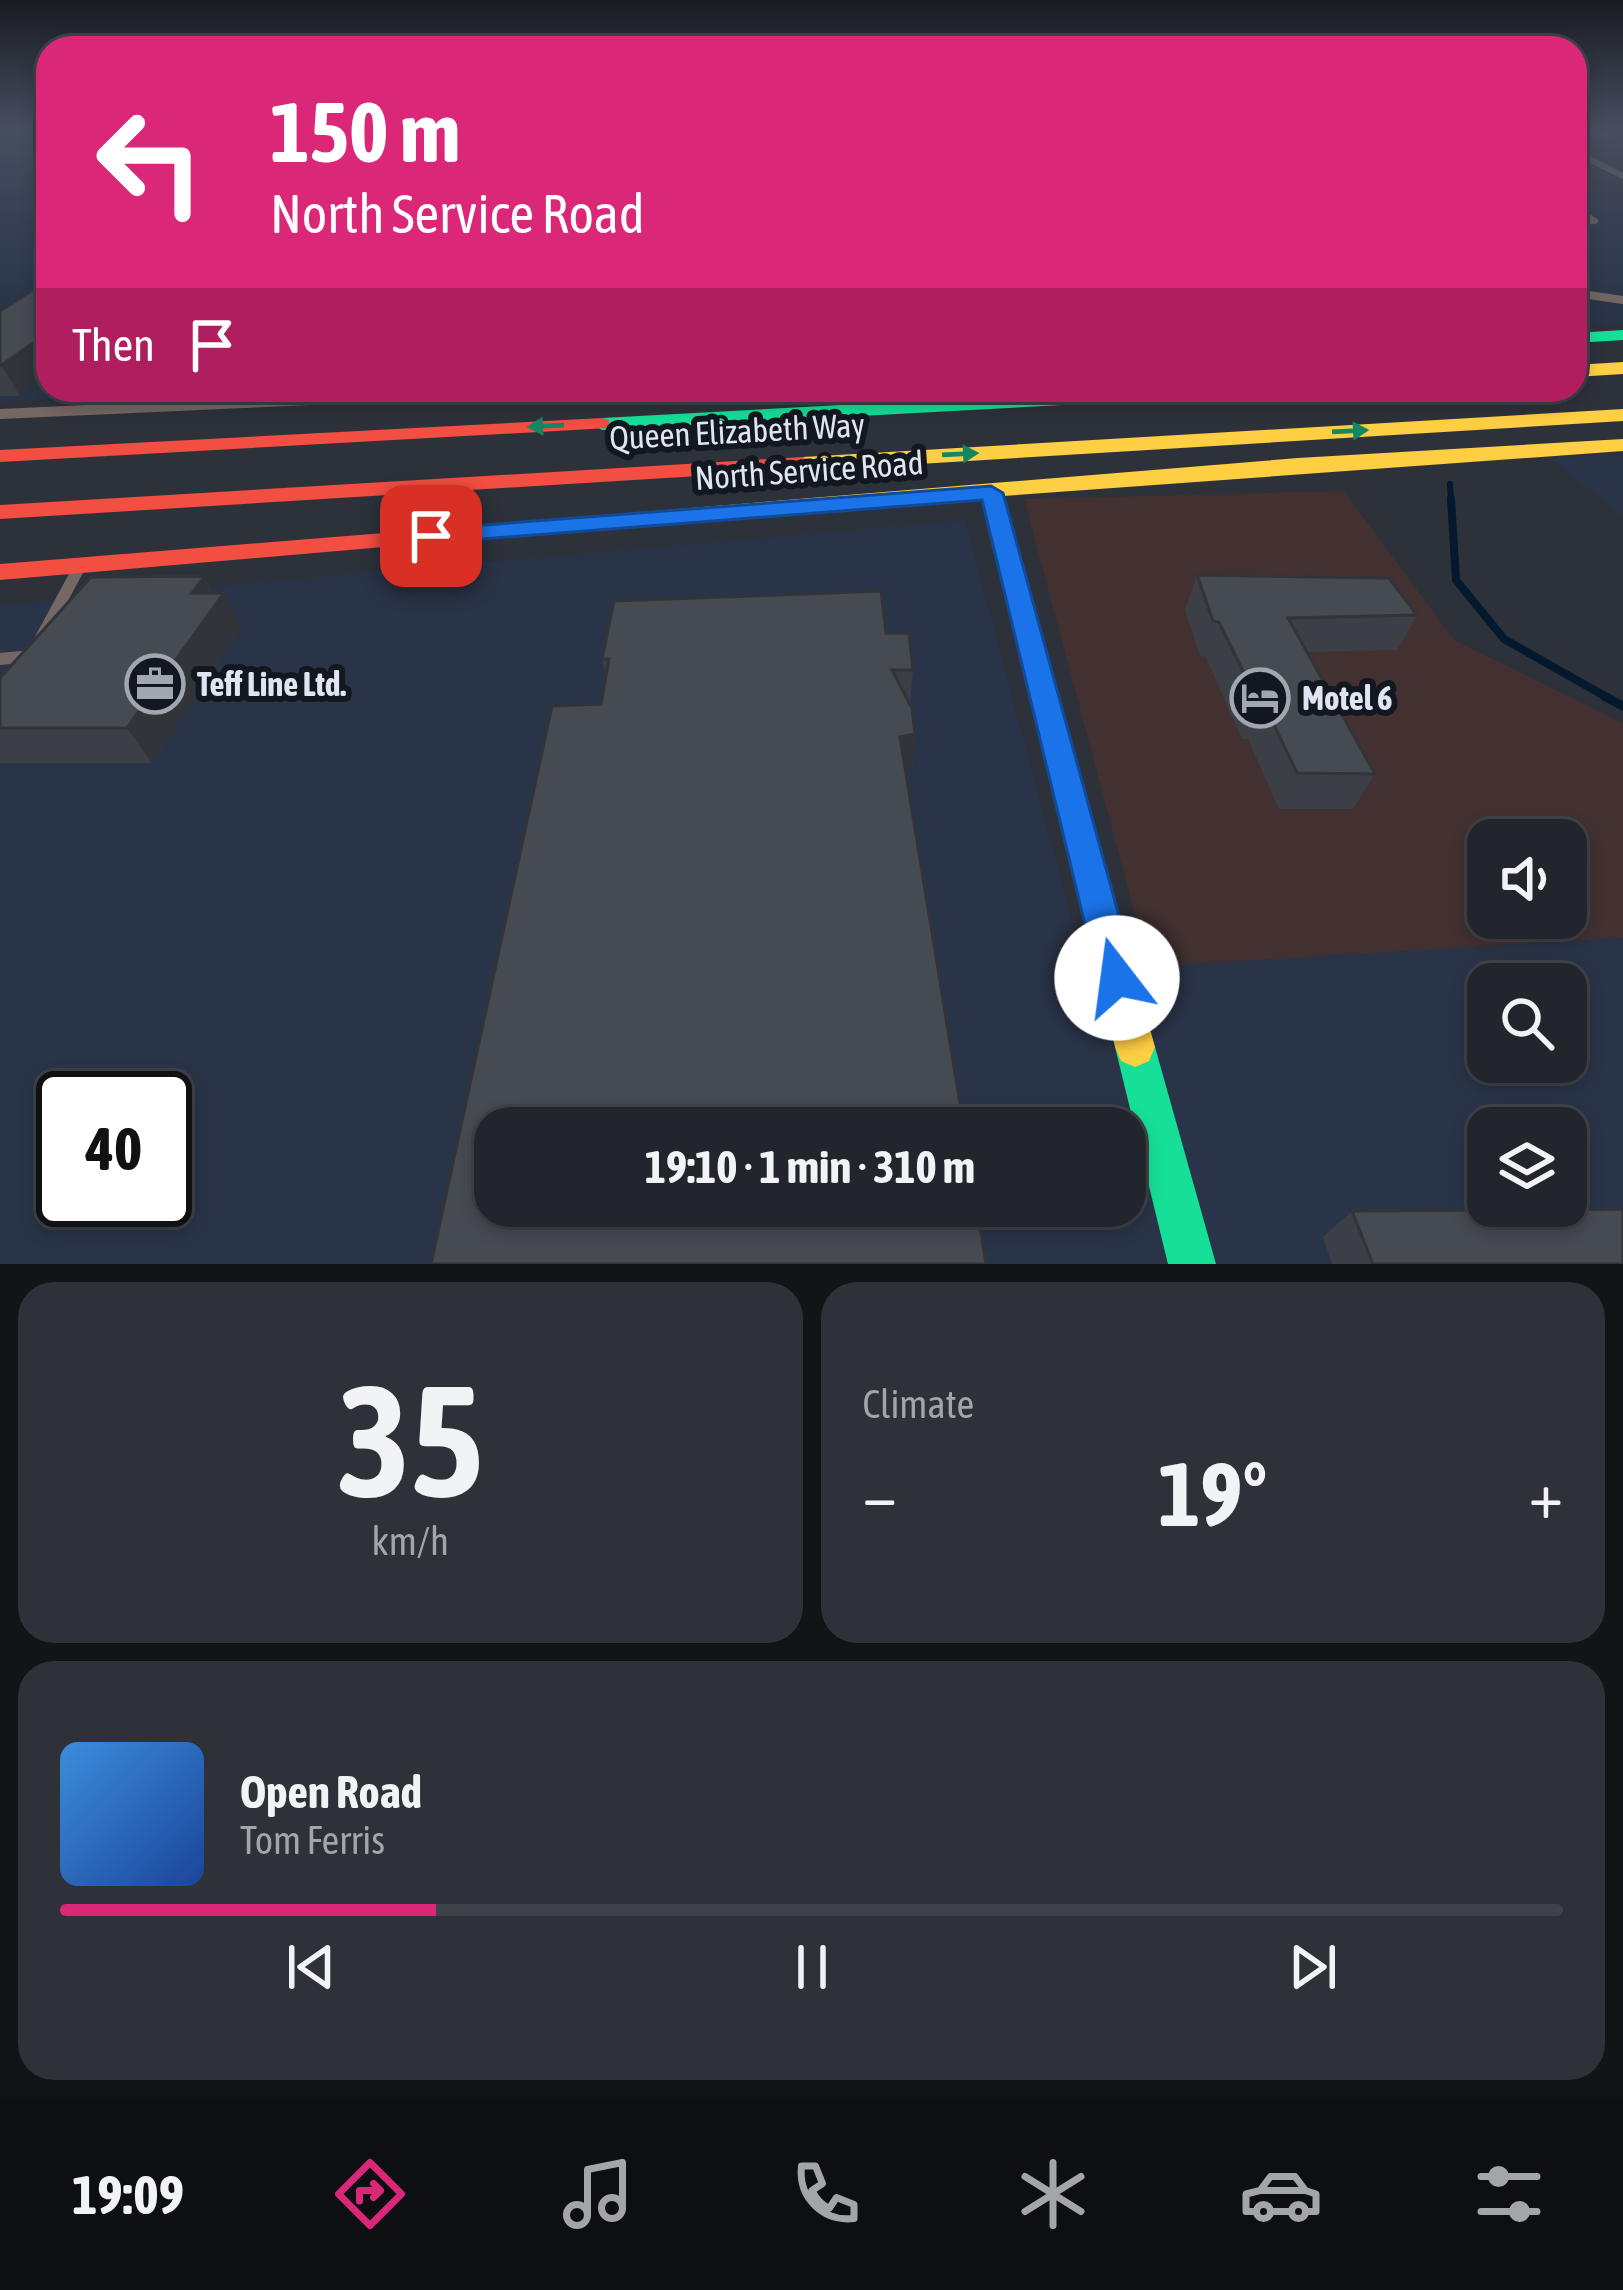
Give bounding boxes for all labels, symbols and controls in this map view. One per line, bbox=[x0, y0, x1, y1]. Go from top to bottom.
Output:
icon: left bbox=[72, 84, 228, 240]
text: 150 m bbox=[270, 84, 460, 180]
text: North Service Road bbox=[270, 183, 645, 244]
icon: arrive bbox=[179, 312, 245, 378]
text: Then bbox=[72, 319, 155, 371]
street label: Queen Elizabeth Way bbox=[608, 405, 866, 457]
one-way arrow bbox=[526, 417, 564, 436]
one-way arrow bbox=[1332, 422, 1369, 441]
street label: North Service Road bbox=[694, 443, 924, 497]
one-way arrow bbox=[942, 444, 980, 463]
pin bbox=[380, 485, 482, 587]
icon: arrive bbox=[398, 503, 464, 569]
office icon: Teff Line Ltd. bbox=[124, 653, 186, 715]
place label: Teff Line Ltd. bbox=[197, 665, 346, 703]
hotel icon: Motel 6 bbox=[1229, 667, 1291, 729]
place label: Motel 6 bbox=[1302, 679, 1393, 717]
map controls bbox=[1467, 819, 1587, 1227]
button: sound bbox=[1467, 819, 1587, 939]
position arrow bbox=[1054, 915, 1180, 1041]
button: search bbox=[1467, 963, 1587, 1083]
speed limit sign: 40 bbox=[36, 1071, 192, 1227]
button: layers bbox=[1467, 1107, 1587, 1227]
text: 19:10 · 1 min · 310 m bbox=[645, 1141, 975, 1193]
text: 35 bbox=[337, 1351, 484, 1530]
text: Climate bbox=[863, 1382, 974, 1426]
text: 19° bbox=[1158, 1442, 1267, 1545]
text: − bbox=[863, 1456, 897, 1532]
text: + bbox=[1529, 1456, 1563, 1532]
text: km/h bbox=[372, 1519, 449, 1563]
text: Open Road bbox=[240, 1766, 422, 1818]
text: Tom Ferris bbox=[240, 1818, 385, 1862]
icon: previous bbox=[278, 1934, 344, 2000]
icon: pause bbox=[779, 1934, 845, 2000]
icon: next bbox=[1280, 1934, 1346, 2000]
icon: directions bbox=[328, 2152, 412, 2236]
icon: music bbox=[556, 2152, 640, 2236]
icon: phone bbox=[784, 2152, 868, 2236]
icon: climate bbox=[1011, 2152, 1095, 2236]
icon: car bbox=[1239, 2152, 1323, 2236]
icon: filters bbox=[1467, 2152, 1551, 2236]
text: 19:09 bbox=[72, 2164, 184, 2225]

